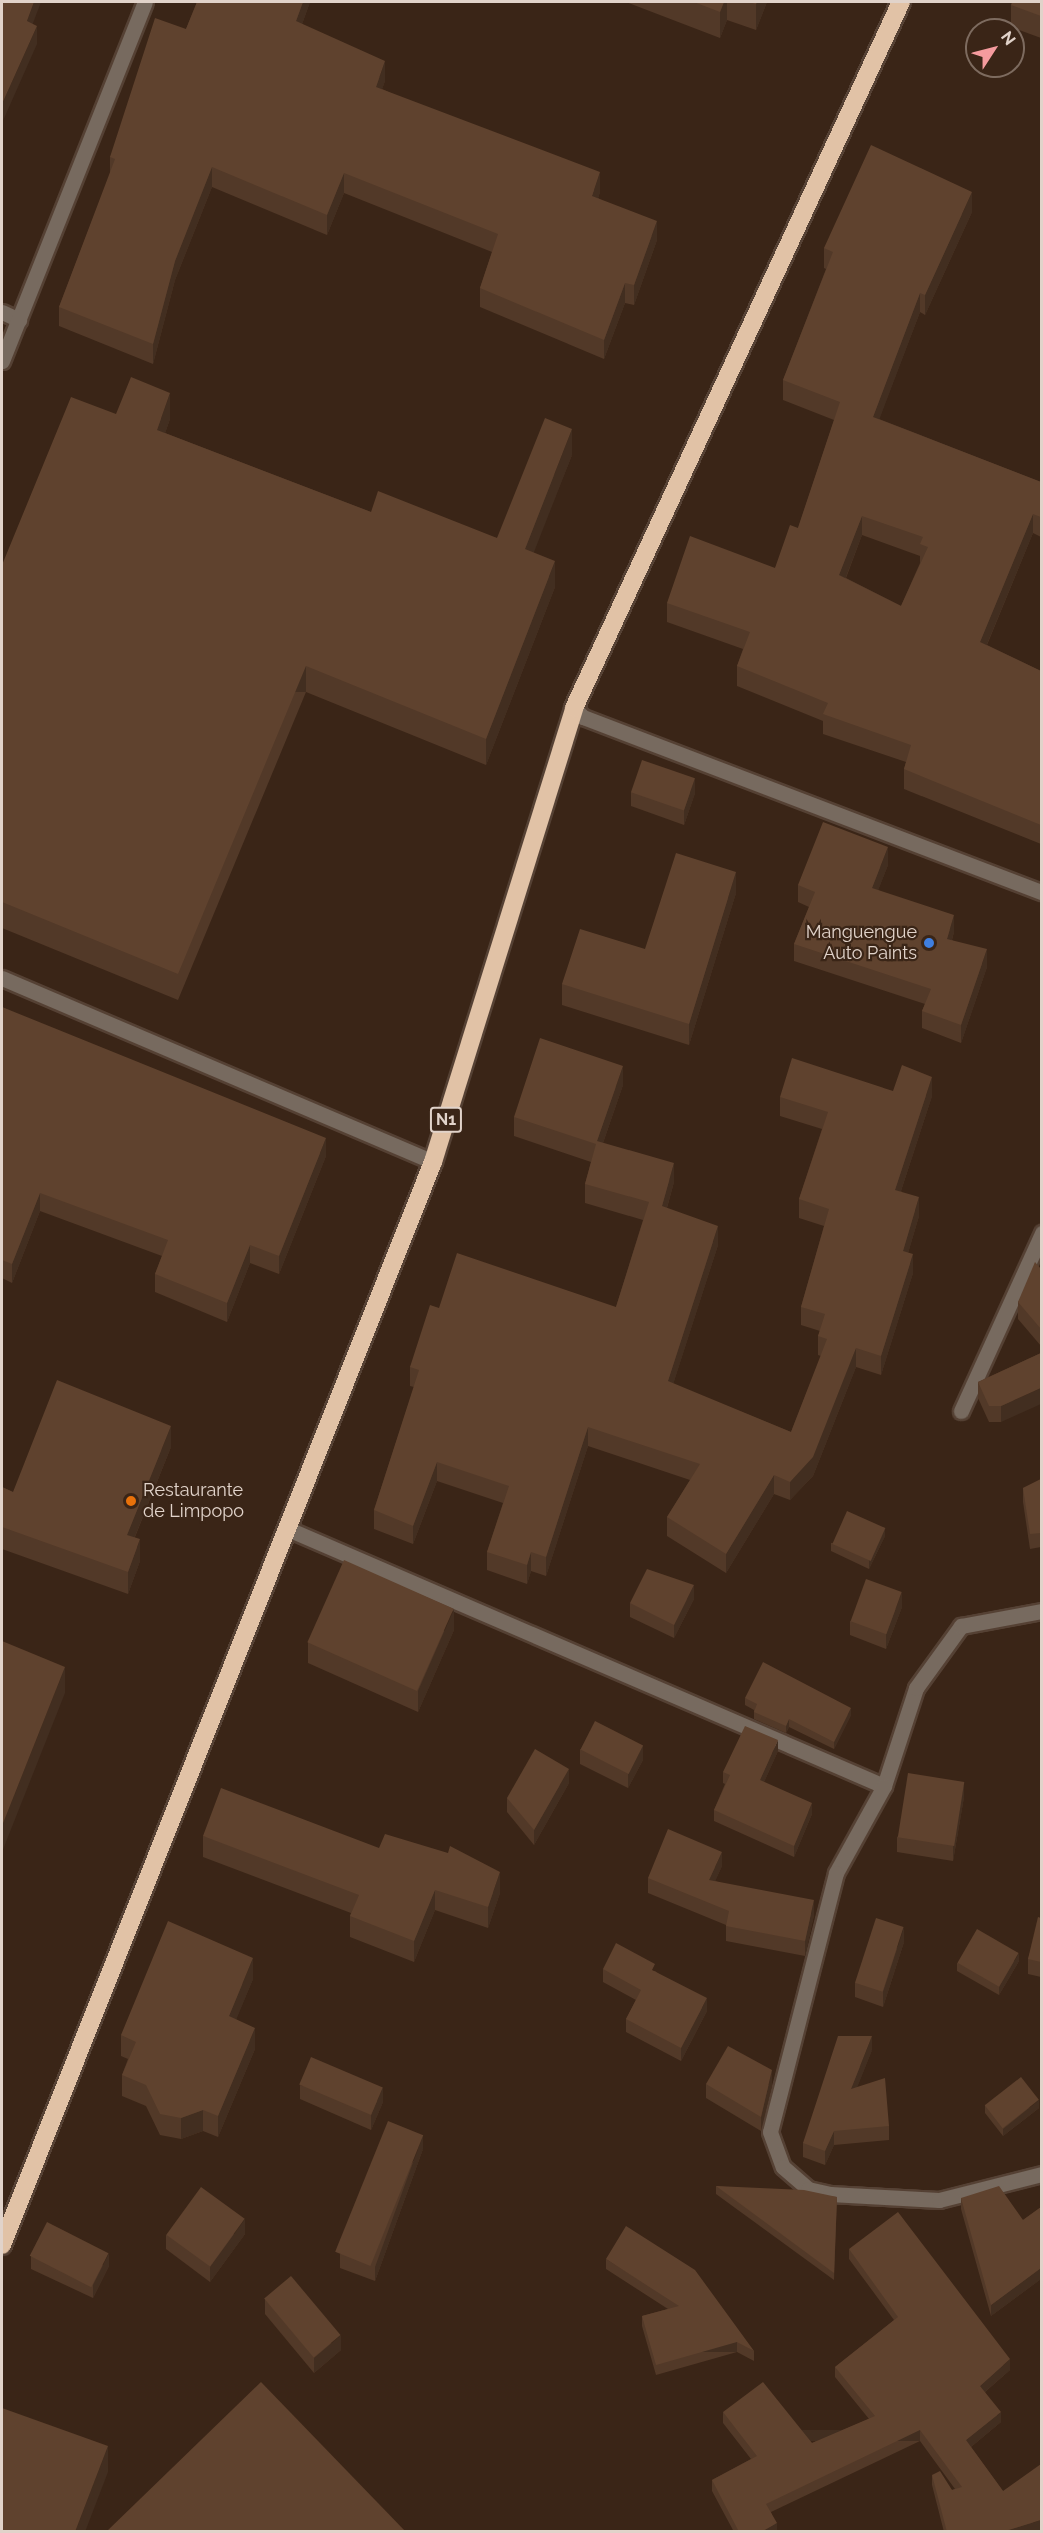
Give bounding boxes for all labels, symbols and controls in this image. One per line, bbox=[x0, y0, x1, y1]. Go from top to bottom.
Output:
north arrow bbox=[965, 18, 1025, 78]
text: N bbox=[997, 28, 1020, 49]
place label: Manguengue Auto Paints bbox=[806, 922, 917, 964]
marker: Manguengue Auto Paints bbox=[922, 936, 936, 950]
road number: N1 bbox=[430, 1107, 462, 1133]
place label: Restaurante de Limpopo bbox=[143, 1480, 244, 1522]
marker: Restaurante de Limpopo bbox=[124, 1494, 138, 1508]

